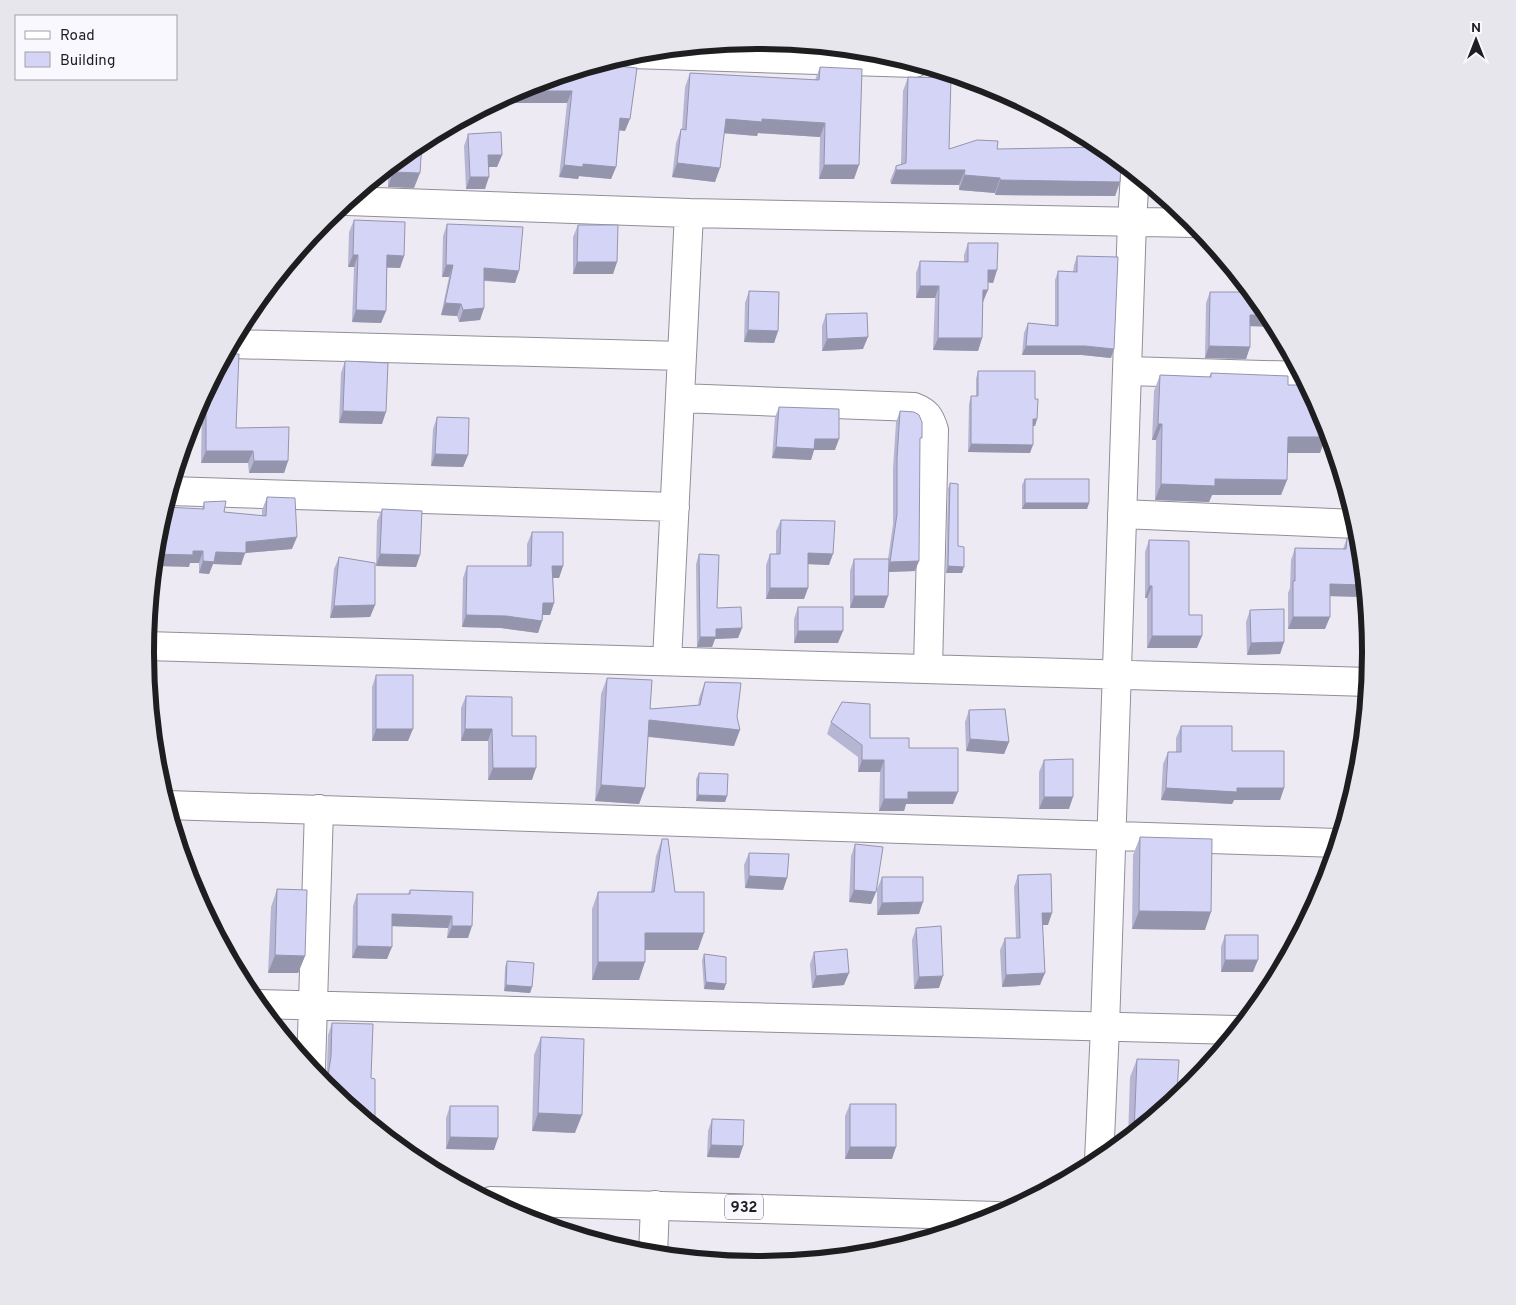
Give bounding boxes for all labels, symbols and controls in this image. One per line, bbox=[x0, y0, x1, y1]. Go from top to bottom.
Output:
legend bbox=[15, 15, 178, 80]
north arrow bbox=[1451, 15, 1501, 65]
text: N bbox=[1471, 20, 1481, 37]
text: Road bbox=[60, 27, 95, 46]
text: Building bbox=[60, 52, 115, 71]
road number: 932 bbox=[725, 1194, 763, 1220]

